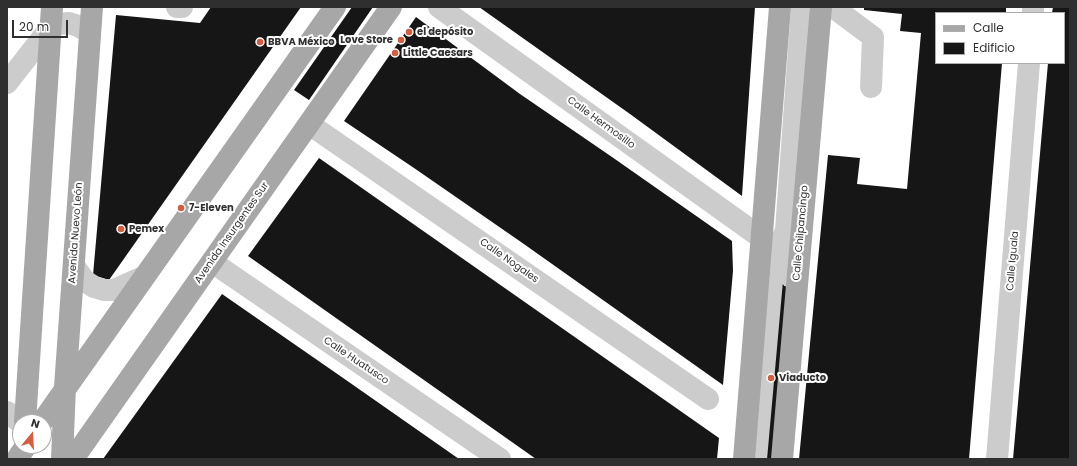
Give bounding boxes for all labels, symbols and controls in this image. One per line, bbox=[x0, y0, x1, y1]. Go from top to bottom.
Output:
scale bar bbox=[14, 12, 70, 38]
legend bbox=[935, 12, 1065, 64]
text: 20 m bbox=[19, 18, 49, 35]
text: Calle bbox=[973, 19, 1004, 36]
place label: el depósito bbox=[417, 26, 473, 38]
marker: el depósito bbox=[404, 27, 414, 37]
place label: Love Store bbox=[340, 34, 393, 46]
marker: Love Store bbox=[396, 35, 406, 45]
place label: BBVA México bbox=[268, 36, 335, 48]
marker: BBVA México bbox=[255, 37, 265, 47]
text: Edificio bbox=[973, 39, 1015, 56]
place label: Little Caesars bbox=[403, 47, 473, 59]
marker: Little Caesars bbox=[390, 48, 400, 58]
street label: Calle Hermosillo bbox=[565, 94, 637, 152]
street label: Avenida Insurgentes Sur bbox=[192, 180, 272, 286]
street label: Avenida Nuevo León bbox=[66, 182, 86, 284]
street label: Calle Chilpancingo bbox=[791, 185, 811, 281]
place label: 7-Eleven bbox=[189, 202, 234, 214]
marker: 7-Eleven bbox=[176, 203, 186, 213]
place label: Pemex bbox=[129, 223, 164, 235]
marker: Pemex bbox=[116, 224, 126, 234]
street label: Calle Iguala bbox=[1004, 231, 1022, 291]
street label: Calle Nogales bbox=[477, 236, 541, 286]
street label: Calle Huatusco bbox=[321, 335, 391, 387]
place label: Viaducto bbox=[779, 372, 826, 384]
marker: Viaducto bbox=[766, 373, 776, 383]
north arrow bbox=[12, 414, 52, 454]
text: N bbox=[29, 415, 42, 432]

